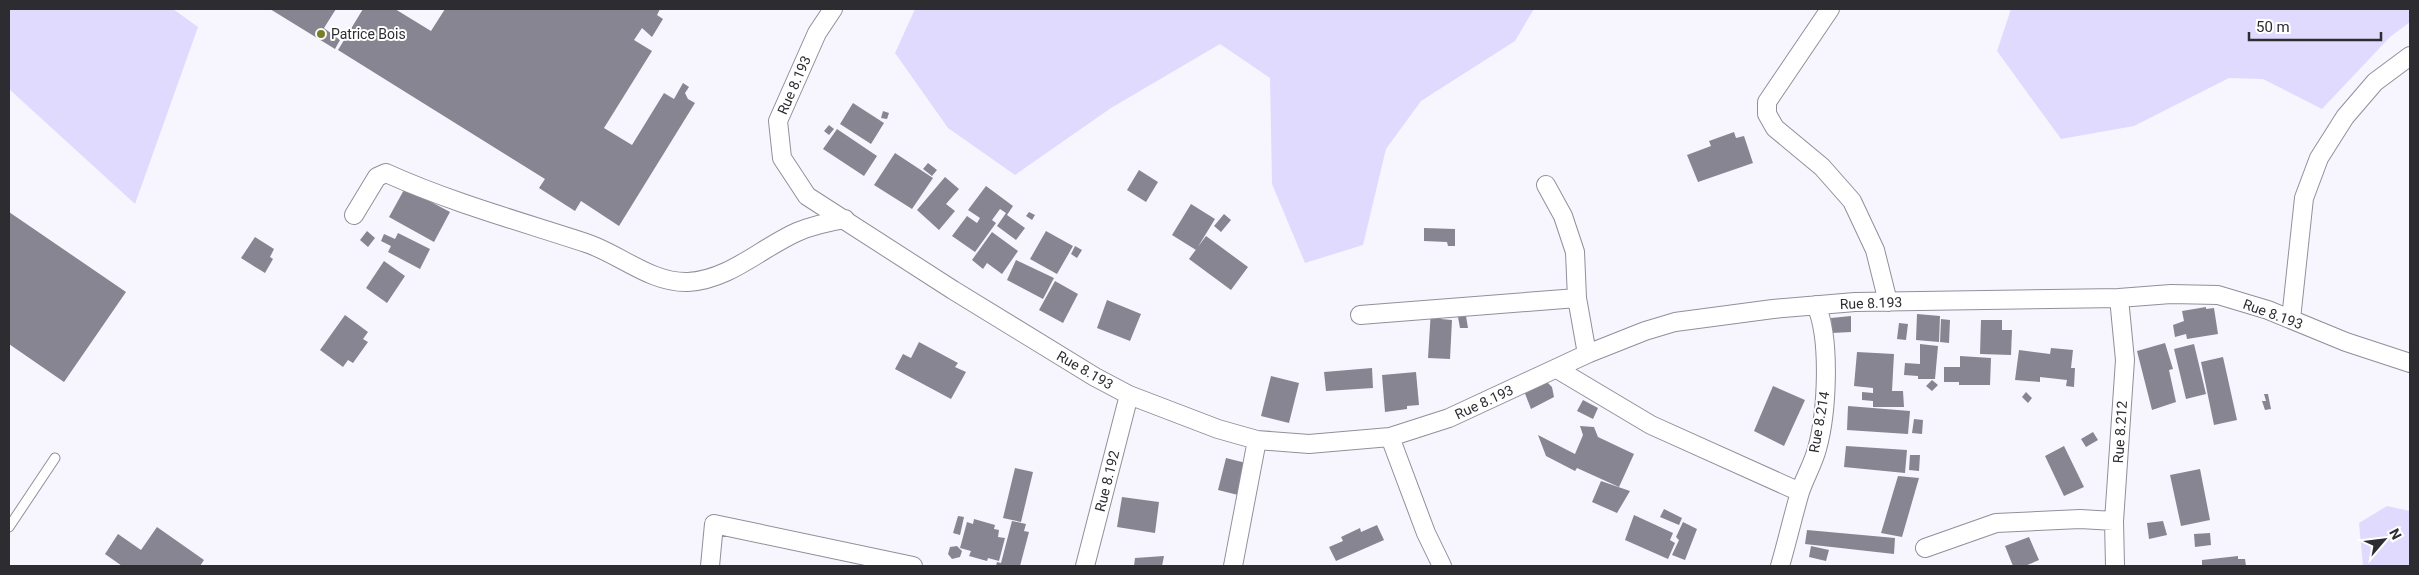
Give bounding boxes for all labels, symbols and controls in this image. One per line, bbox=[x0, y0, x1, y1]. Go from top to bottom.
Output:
scale bar bbox=[2249, 10, 2382, 42]
text: 50 m bbox=[2256, 18, 2290, 36]
place label: Patrice Bois bbox=[331, 26, 406, 42]
marker: Patrice Bois bbox=[315, 28, 327, 40]
street label: Rue 8.193 bbox=[774, 53, 814, 117]
street label: Rue 8.193 bbox=[1840, 294, 1902, 312]
street label: Rue 8.193 bbox=[2241, 296, 2305, 332]
street label: Rue 8.193 bbox=[1054, 347, 1116, 393]
street label: Rue 8.193 bbox=[1452, 382, 1516, 422]
street label: Rue 8.214 bbox=[1806, 390, 1832, 454]
street label: Rue 8.212 bbox=[2110, 400, 2130, 464]
street label: Rue 8.192 bbox=[1092, 449, 1122, 513]
north arrow bbox=[2359, 515, 2409, 565]
text: N bbox=[2386, 526, 2405, 542]

